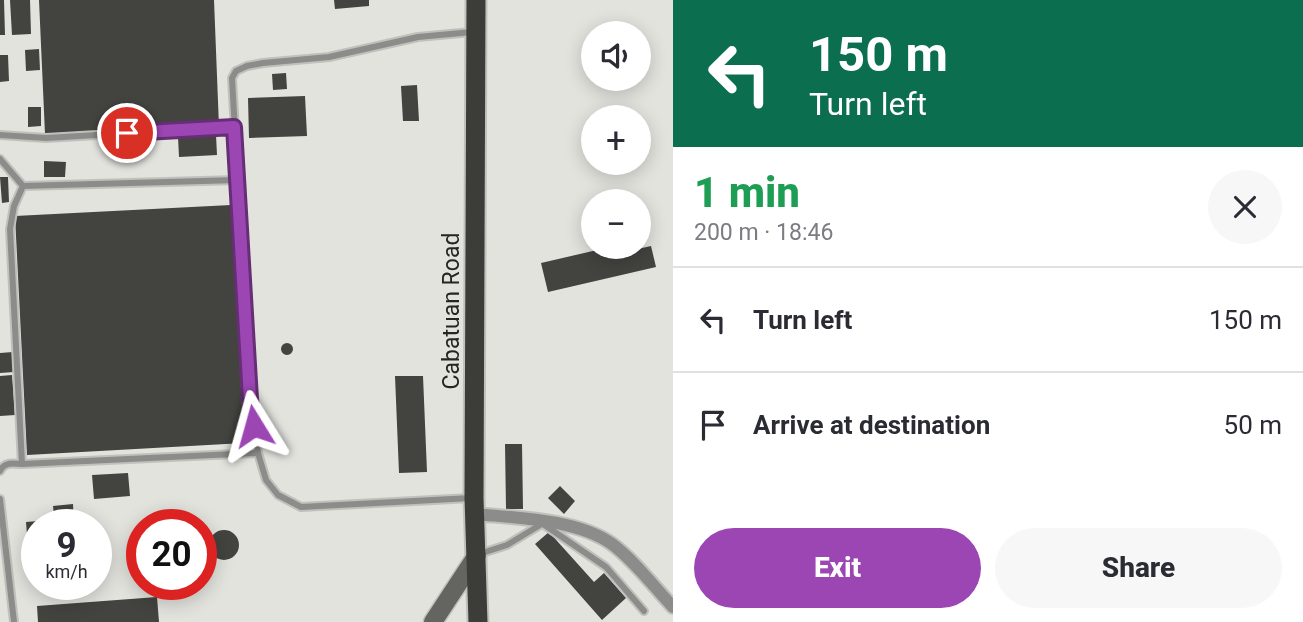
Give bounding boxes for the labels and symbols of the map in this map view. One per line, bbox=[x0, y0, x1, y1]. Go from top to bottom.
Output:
pin bbox=[97, 103, 157, 163]
street label: Cabatuan Road bbox=[438, 233, 465, 389]
position arrow bbox=[217, 389, 291, 463]
speed limit sign: 20 bbox=[126, 509, 217, 600]

